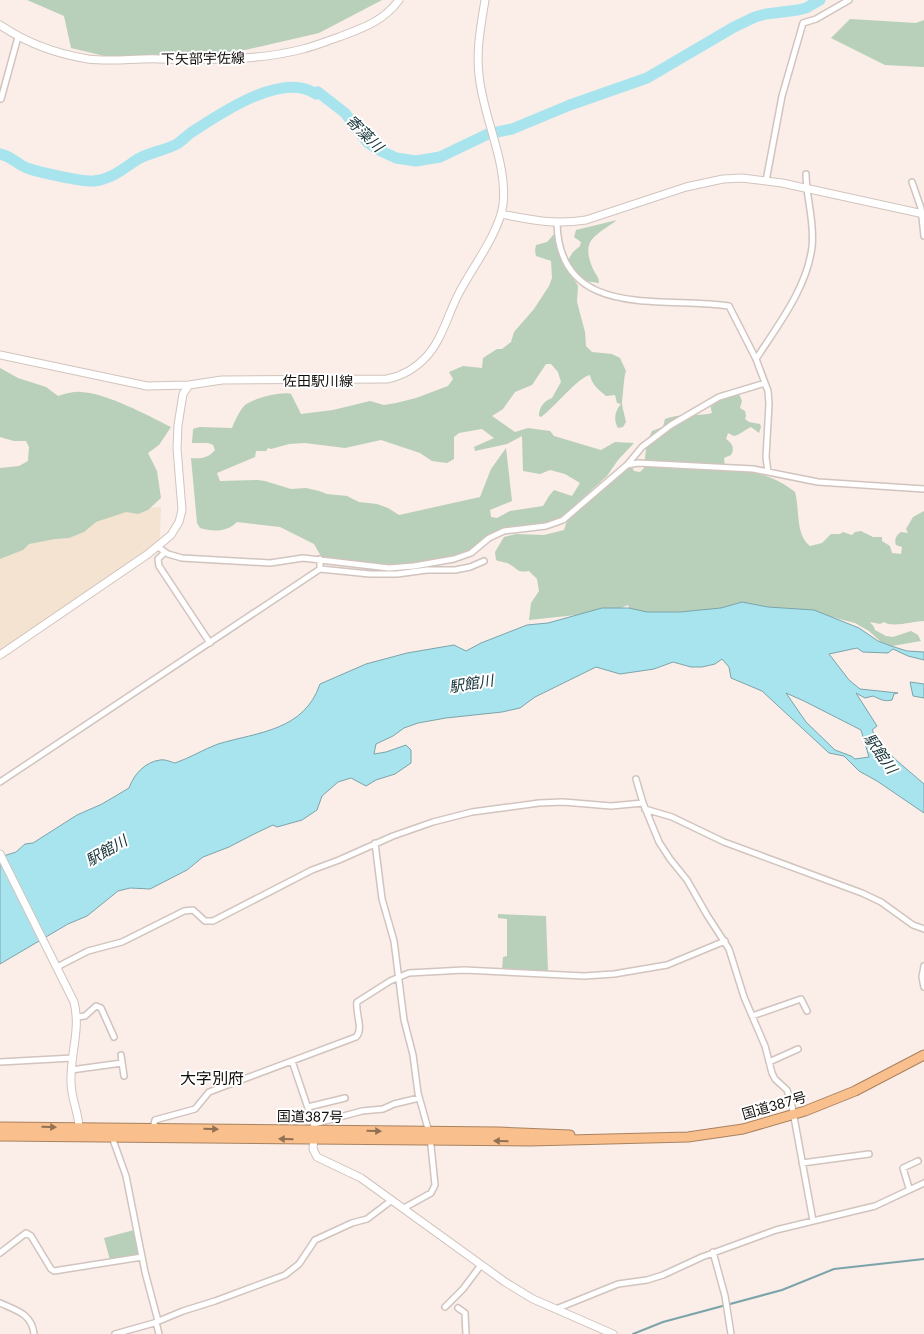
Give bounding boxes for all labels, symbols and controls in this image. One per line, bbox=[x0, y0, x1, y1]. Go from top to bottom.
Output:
street label: 下矢部宇佐線 bbox=[161, 49, 245, 67]
water label: 寄藻川 bbox=[343, 111, 389, 156]
street label: 佐田駅川線 bbox=[283, 372, 353, 389]
water label: 駅館川 bbox=[447, 670, 497, 695]
water label: 駅館川 bbox=[861, 729, 902, 778]
water label: 駅館川 bbox=[82, 830, 132, 869]
district label: 大字別府 bbox=[180, 1068, 244, 1087]
street label: 国道387号 bbox=[740, 1088, 808, 1122]
street label: 国道387号 bbox=[277, 1107, 343, 1125]
one-way arrow bbox=[41, 1123, 57, 1131]
one-way arrow bbox=[203, 1125, 219, 1133]
one-way arrow bbox=[366, 1127, 382, 1135]
one-way arrow bbox=[278, 1135, 294, 1143]
one-way arrow bbox=[493, 1137, 509, 1145]

